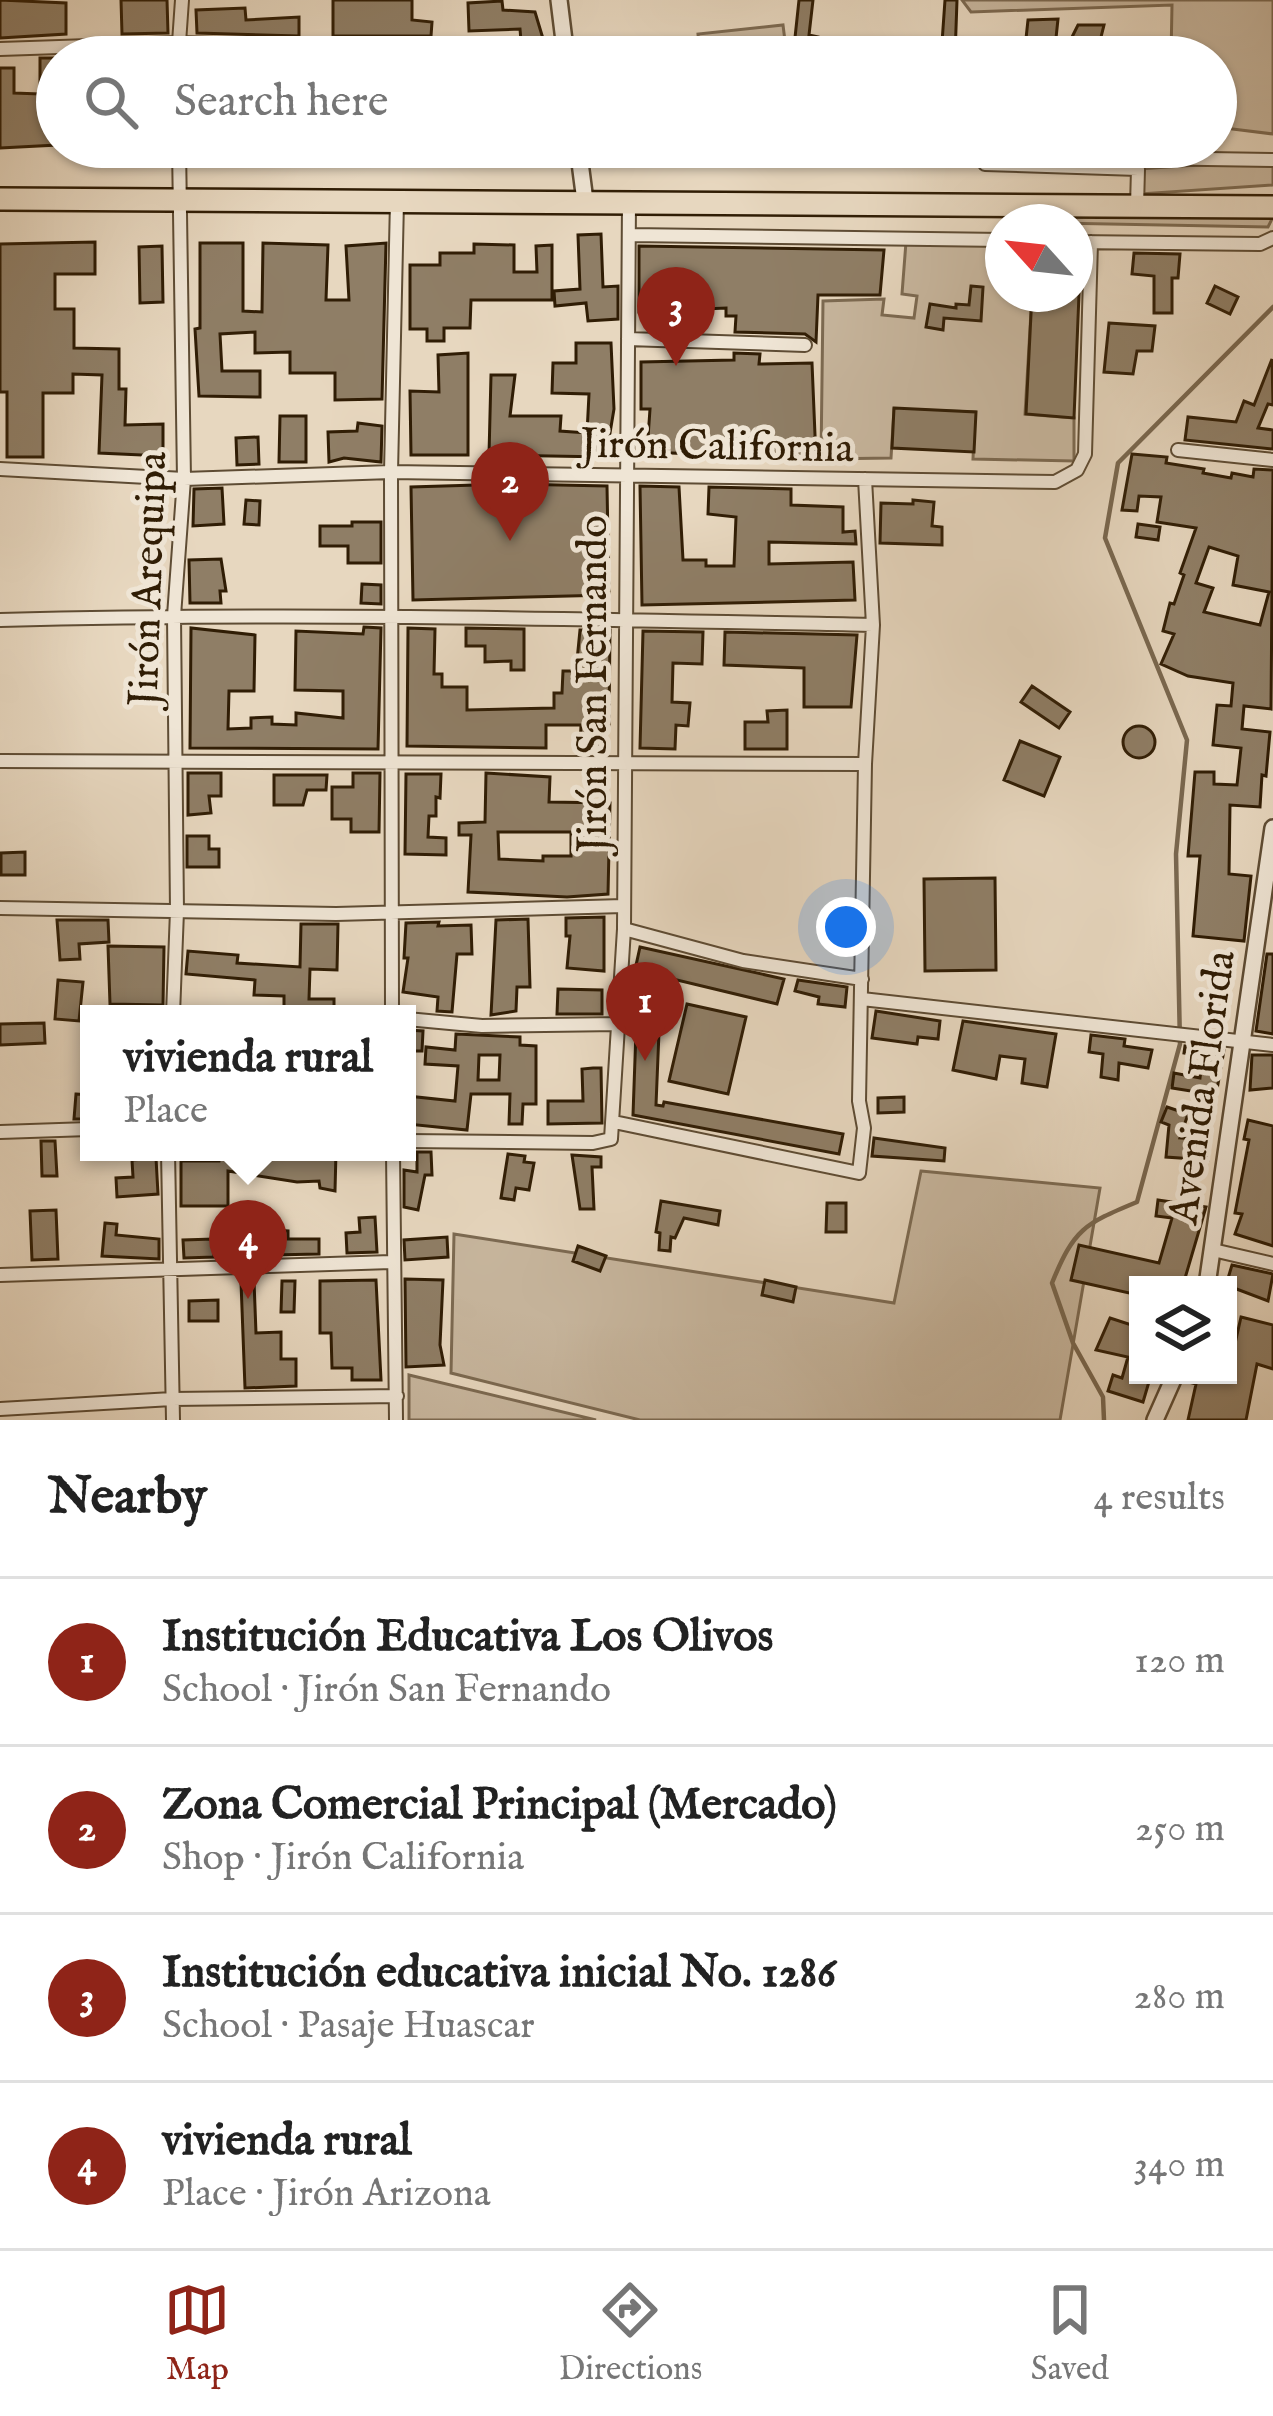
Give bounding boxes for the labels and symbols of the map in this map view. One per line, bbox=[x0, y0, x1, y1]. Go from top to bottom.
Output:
north arrow bbox=[985, 204, 1093, 312]
pin: 3 bbox=[637, 267, 715, 366]
street label: Jirón California bbox=[576, 419, 855, 476]
pin: 2 bbox=[471, 442, 549, 541]
street label: Jirón Arequipa bbox=[118, 450, 180, 712]
street label: Jirón San Fernando bbox=[568, 515, 621, 857]
your location bbox=[816, 897, 876, 957]
street label: Avenida Florida bbox=[1158, 946, 1249, 1229]
pin: 1 bbox=[606, 962, 684, 1061]
pin: 4 bbox=[209, 1200, 287, 1299]

